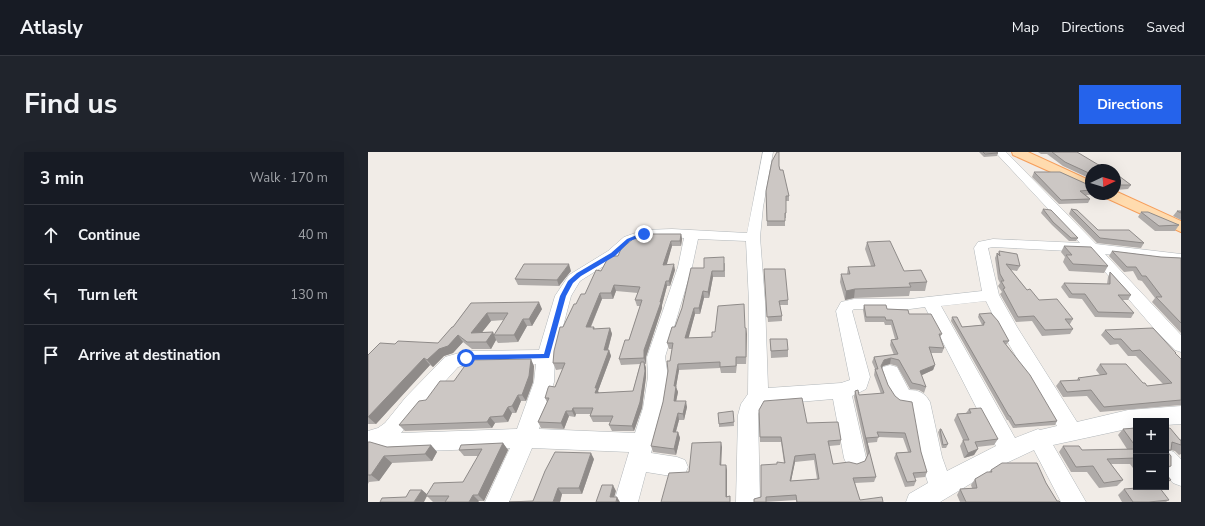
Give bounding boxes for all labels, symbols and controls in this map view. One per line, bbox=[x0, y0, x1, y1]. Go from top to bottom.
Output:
text: Atlasly bbox=[20, 15, 83, 41]
text: Map bbox=[1012, 18, 1039, 37]
text: Directions bbox=[1061, 18, 1124, 37]
text: Saved bbox=[1146, 18, 1185, 37]
text: Find us bbox=[24, 85, 118, 123]
button: Directions bbox=[1079, 85, 1181, 124]
north arrow bbox=[1085, 164, 1121, 200]
text: 3 min bbox=[40, 167, 84, 190]
text: Walk · 170 m bbox=[250, 169, 328, 187]
icon: ahead bbox=[40, 224, 62, 246]
text: Continue bbox=[78, 225, 140, 245]
route end bbox=[635, 225, 653, 243]
text: 40 m bbox=[298, 226, 328, 244]
icon: left bbox=[40, 284, 62, 306]
text: Turn left bbox=[78, 285, 137, 305]
text: 130 m bbox=[290, 286, 328, 304]
icon: arrive bbox=[40, 344, 62, 366]
text: Arrive at destination bbox=[78, 345, 221, 365]
route start bbox=[457, 349, 475, 367]
map controls bbox=[1133, 418, 1169, 490]
button: + bbox=[1133, 418, 1169, 454]
button: − bbox=[1133, 454, 1169, 490]

